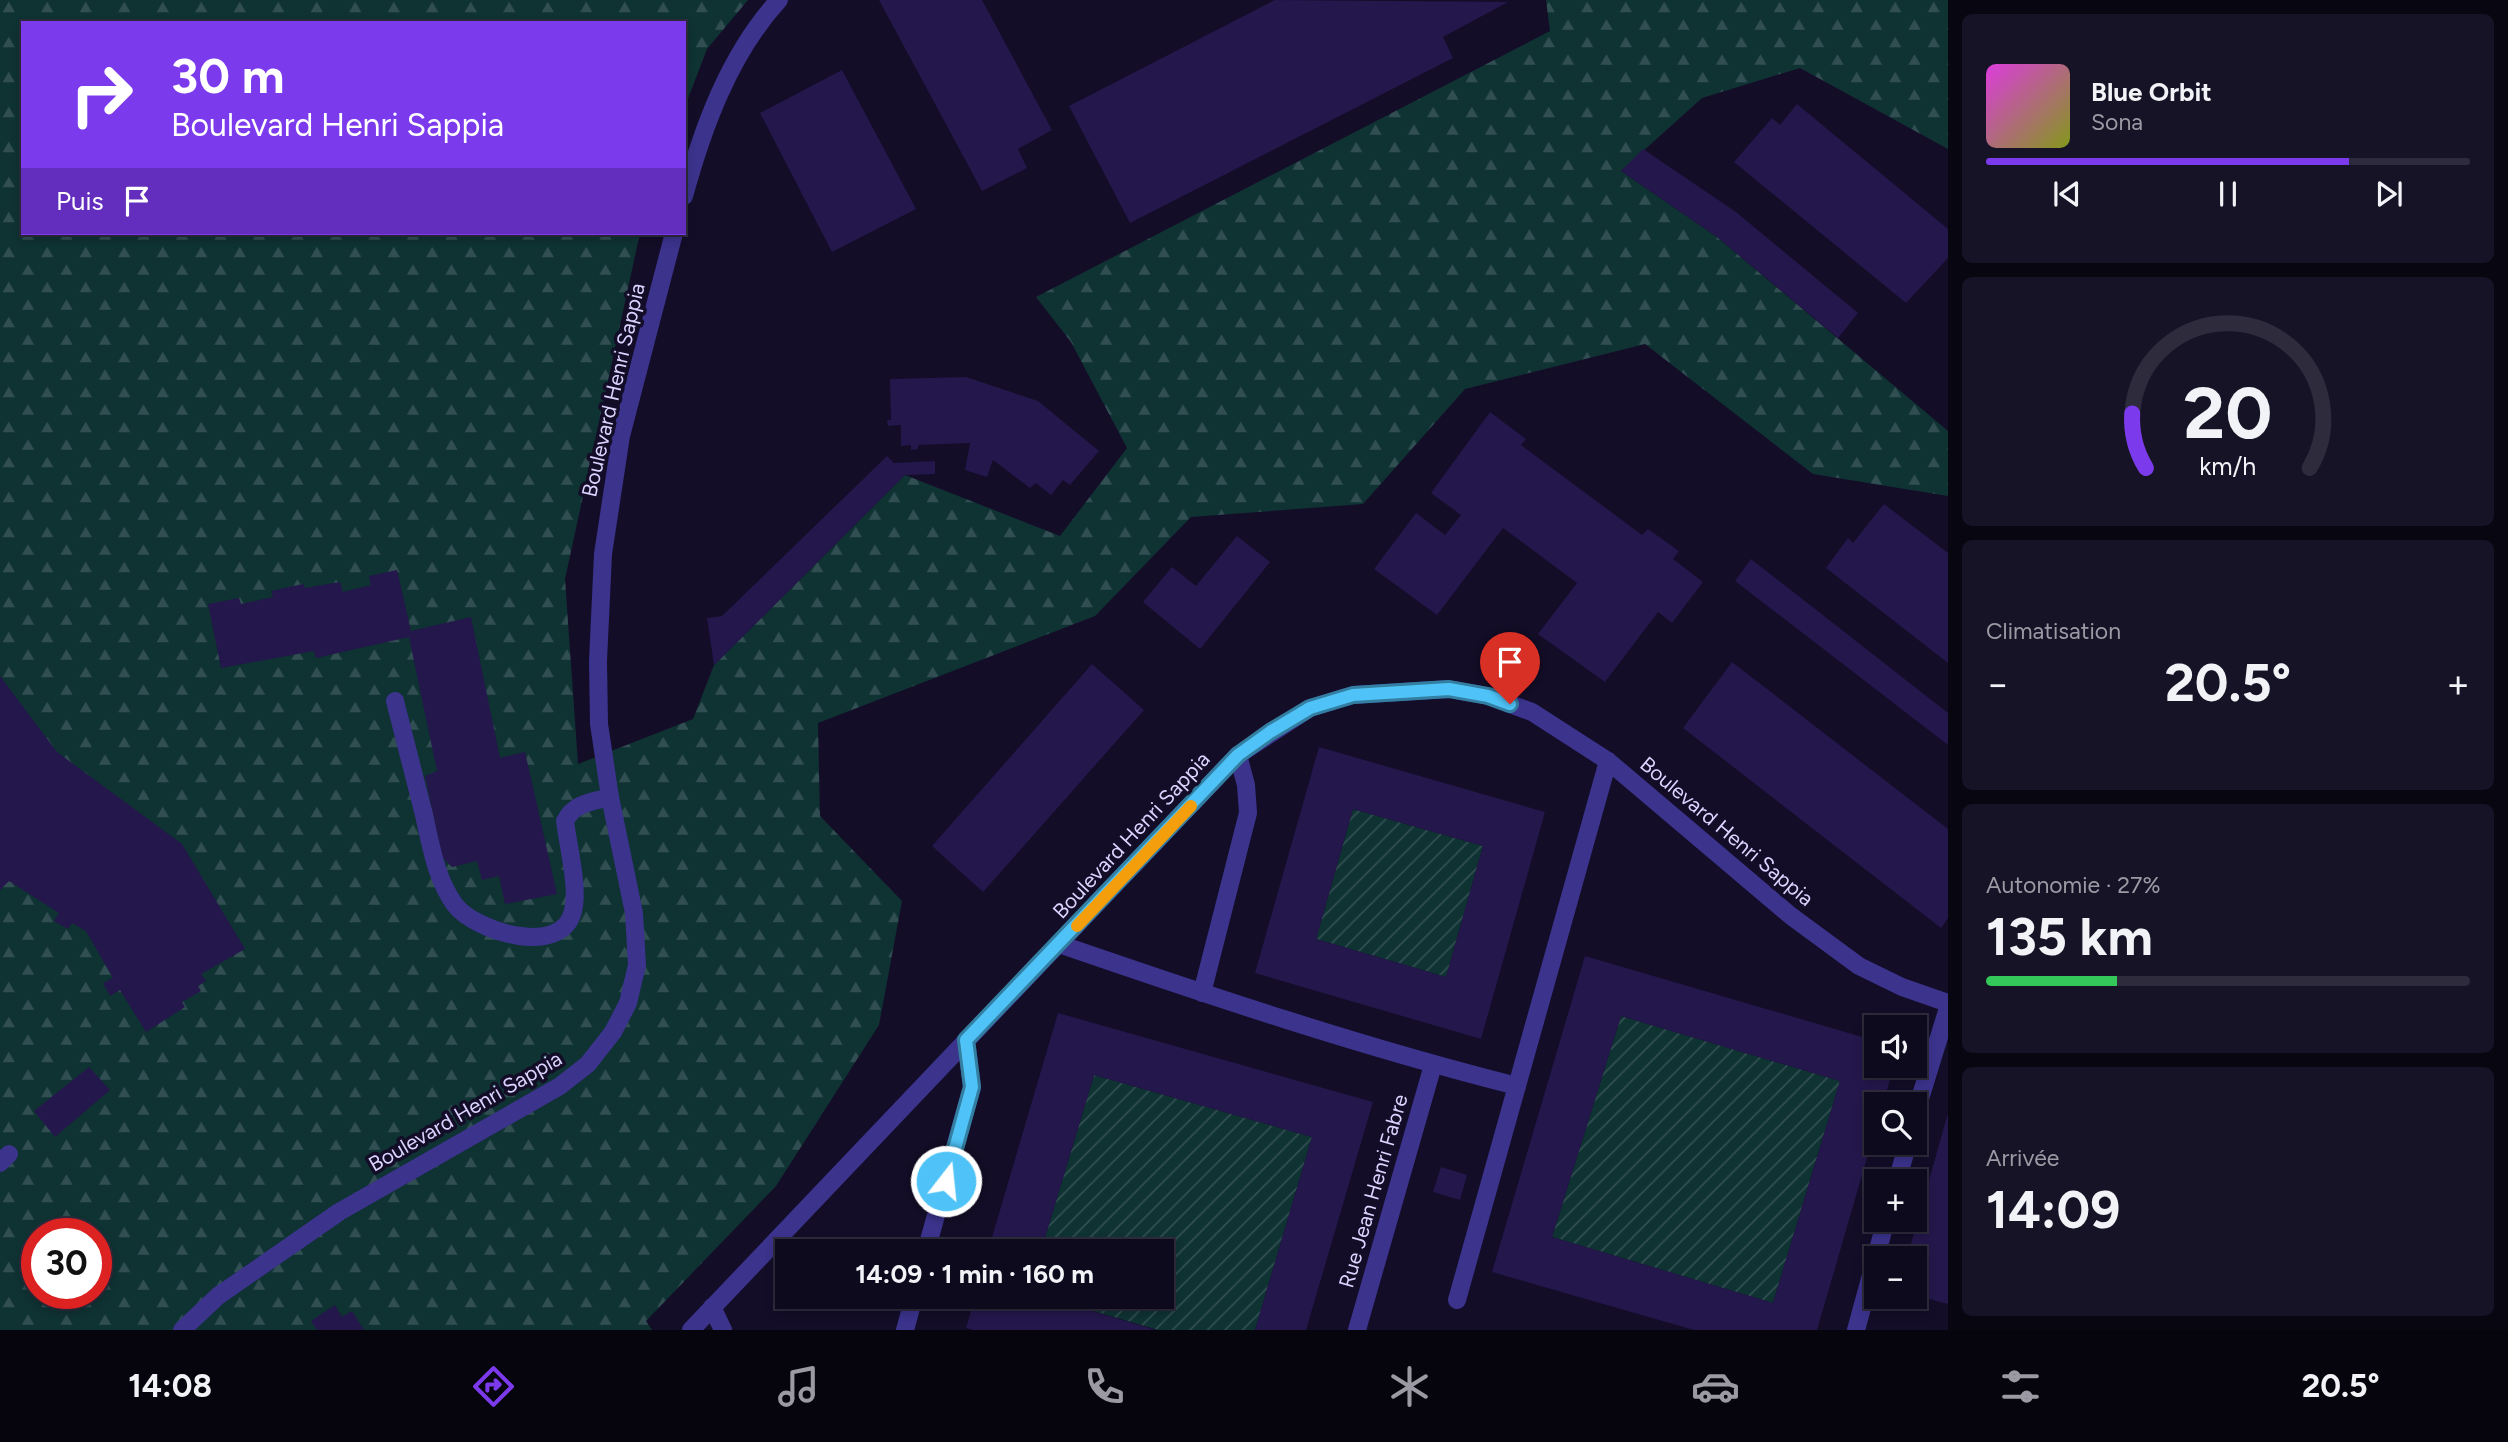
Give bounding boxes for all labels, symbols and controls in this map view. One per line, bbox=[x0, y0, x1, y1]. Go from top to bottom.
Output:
text: 30 m bbox=[171, 46, 284, 105]
icon: right bbox=[56, 49, 147, 140]
text: Blue Orbit bbox=[2091, 76, 2212, 108]
text: Boulevard Henri Sappia bbox=[171, 106, 504, 144]
text: Sona bbox=[2091, 108, 2143, 136]
icon: previous bbox=[2048, 175, 2086, 213]
icon: pause bbox=[2209, 175, 2247, 213]
icon: next bbox=[2370, 175, 2408, 213]
icon: arrive bbox=[118, 182, 156, 220]
text: Puis bbox=[56, 185, 104, 217]
street label: Boulevard Henri Sappia bbox=[576, 281, 650, 499]
text: 20 bbox=[2183, 369, 2273, 456]
text: km/h bbox=[2199, 451, 2257, 481]
text: Climatisation bbox=[1986, 617, 2121, 645]
pin bbox=[1480, 632, 1540, 704]
icon: arrive bbox=[1491, 643, 1529, 681]
text: 20.5° bbox=[2165, 652, 2291, 714]
text: − bbox=[1986, 661, 2010, 707]
text: + bbox=[2446, 661, 2470, 707]
street label: Boulevard Henri Sappia bbox=[1047, 747, 1215, 923]
street label: Boulevard Henri Sappia bbox=[1635, 751, 1819, 911]
text: Autonomie · 27% bbox=[1986, 871, 2161, 899]
text: 135 km bbox=[1986, 906, 2153, 968]
map controls bbox=[1864, 1015, 1927, 1309]
button: sound bbox=[1864, 1015, 1927, 1078]
street label: Boulevard Henri Sappia bbox=[364, 1046, 566, 1176]
street label: Rue Jean Henri Fabre bbox=[1333, 1091, 1413, 1291]
button: search bbox=[1864, 1092, 1927, 1155]
position arrow bbox=[909, 1144, 983, 1218]
text: Arrivée bbox=[1986, 1144, 2059, 1172]
button: + bbox=[1864, 1169, 1927, 1232]
text: 14:09 bbox=[1986, 1179, 2120, 1241]
speed limit sign: 30 bbox=[21, 1218, 112, 1309]
button: − bbox=[1864, 1246, 1927, 1309]
text: 14:09 · 1 min · 160 m bbox=[855, 1258, 1094, 1290]
icon: directions bbox=[469, 1362, 518, 1411]
icon: music bbox=[774, 1362, 823, 1411]
icon: phone bbox=[1080, 1362, 1129, 1411]
icon: climate bbox=[1385, 1362, 1434, 1411]
icon: car bbox=[1691, 1362, 1740, 1411]
icon: filters bbox=[1996, 1362, 2045, 1411]
text: 14:08 bbox=[128, 1367, 212, 1405]
text: 20.5° bbox=[2302, 1367, 2380, 1405]

